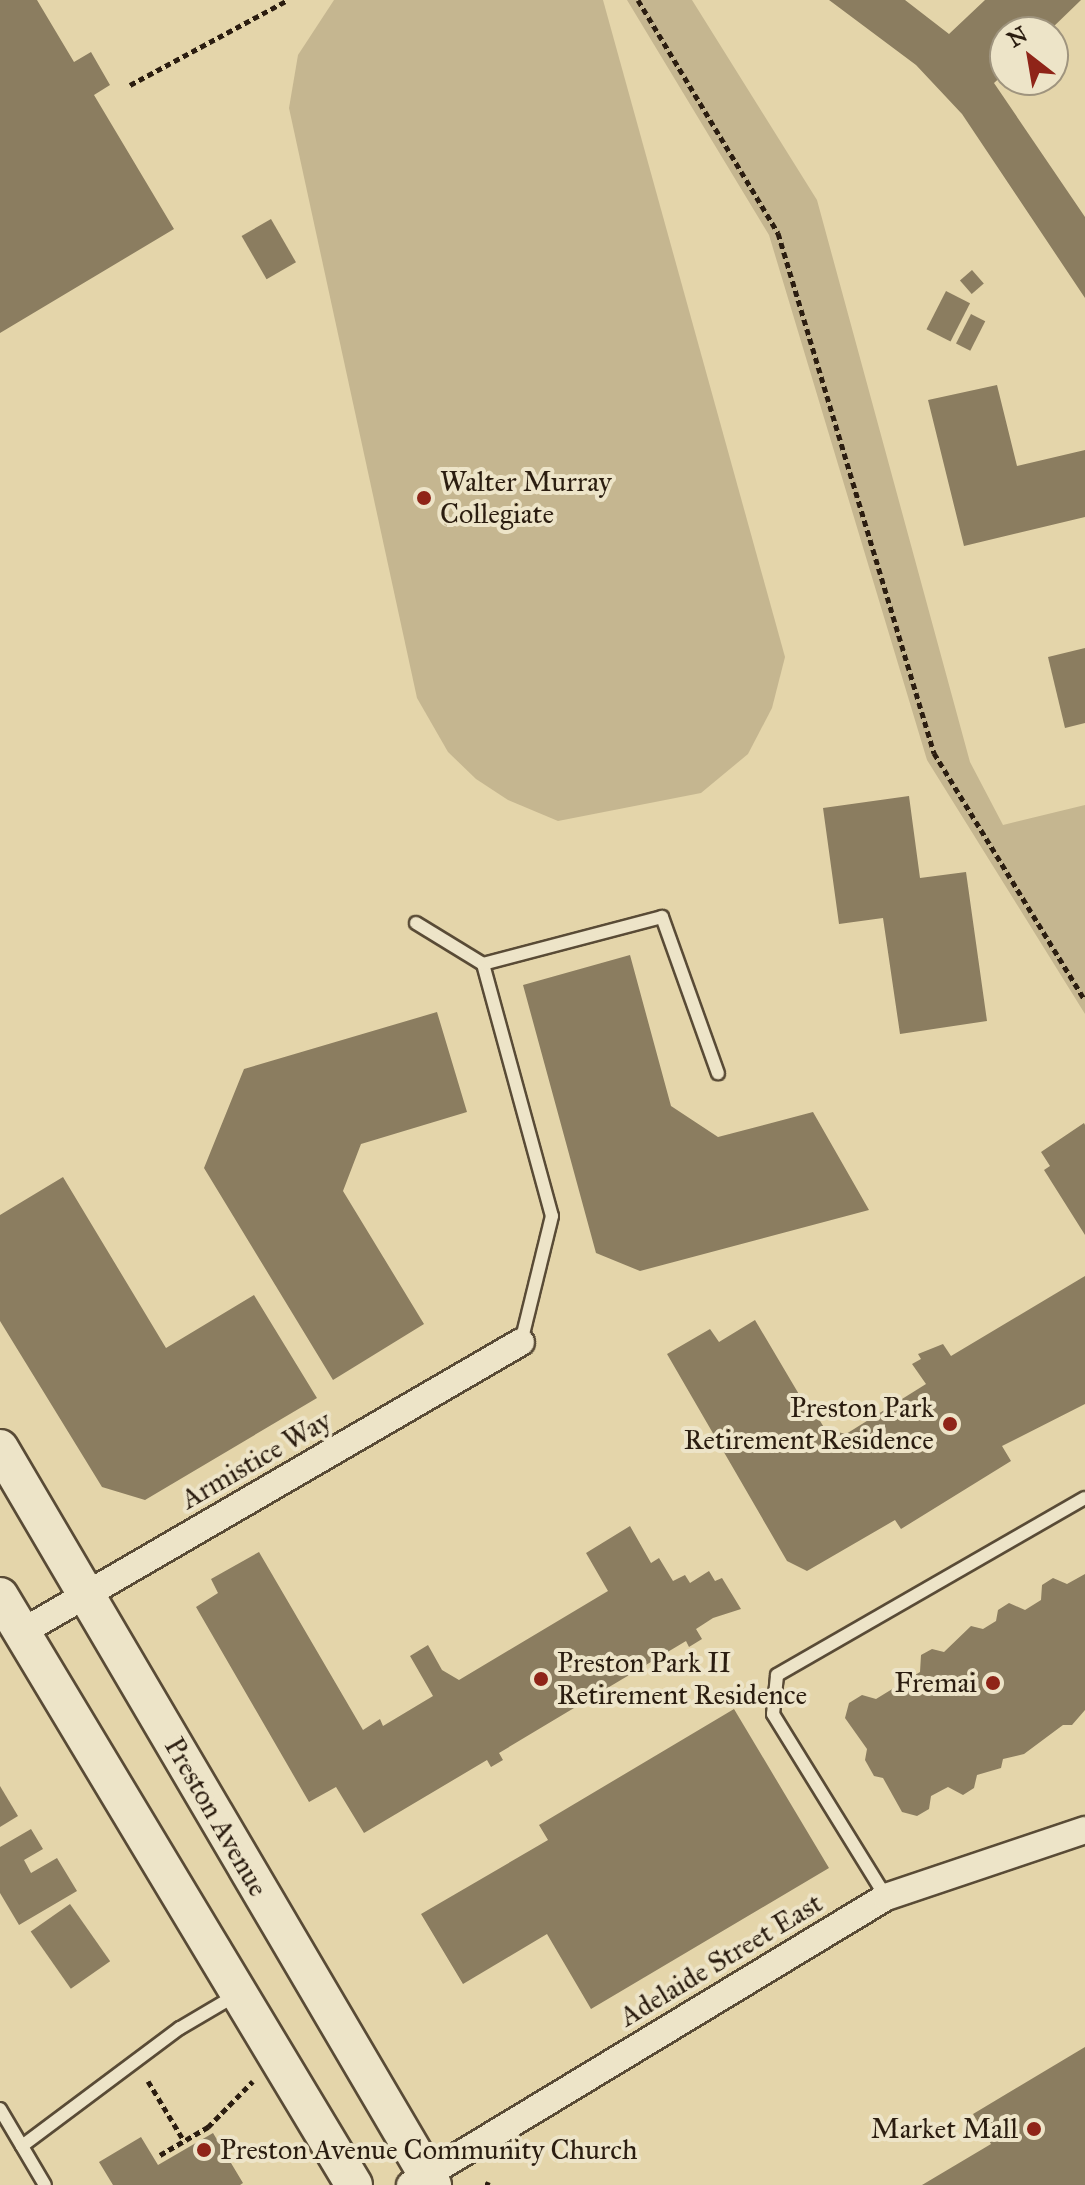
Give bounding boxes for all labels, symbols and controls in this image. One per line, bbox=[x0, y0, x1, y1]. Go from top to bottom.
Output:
north arrow bbox=[989, 16, 1069, 96]
text: N bbox=[1002, 20, 1032, 53]
place label: Walter Murray Collegiate bbox=[440, 465, 612, 531]
marker: Walter Murray Collegiate bbox=[415, 489, 433, 507]
place label: Preston Park Retirement Residence bbox=[684, 1391, 934, 1457]
street label: Armistice Way bbox=[175, 1404, 337, 1516]
marker: Preston Park Retirement Residence bbox=[941, 1415, 959, 1433]
place label: Preston Park II Retirement Residence bbox=[557, 1646, 807, 1712]
place label: Fremai bbox=[894, 1666, 977, 1700]
marker: Preston Park II Retirement Residence bbox=[532, 1670, 550, 1688]
marker: Fremai bbox=[984, 1674, 1002, 1692]
street label: Preston Avenue bbox=[157, 1732, 275, 1902]
street label: Adelaide Street East bbox=[613, 1886, 829, 2034]
place label: Market Mall bbox=[871, 2112, 1018, 2146]
marker: Market Mall bbox=[1025, 2120, 1043, 2138]
place label: Preston Avenue Community Church bbox=[220, 2133, 638, 2167]
marker: Preston Avenue Community Church bbox=[195, 2141, 213, 2159]

